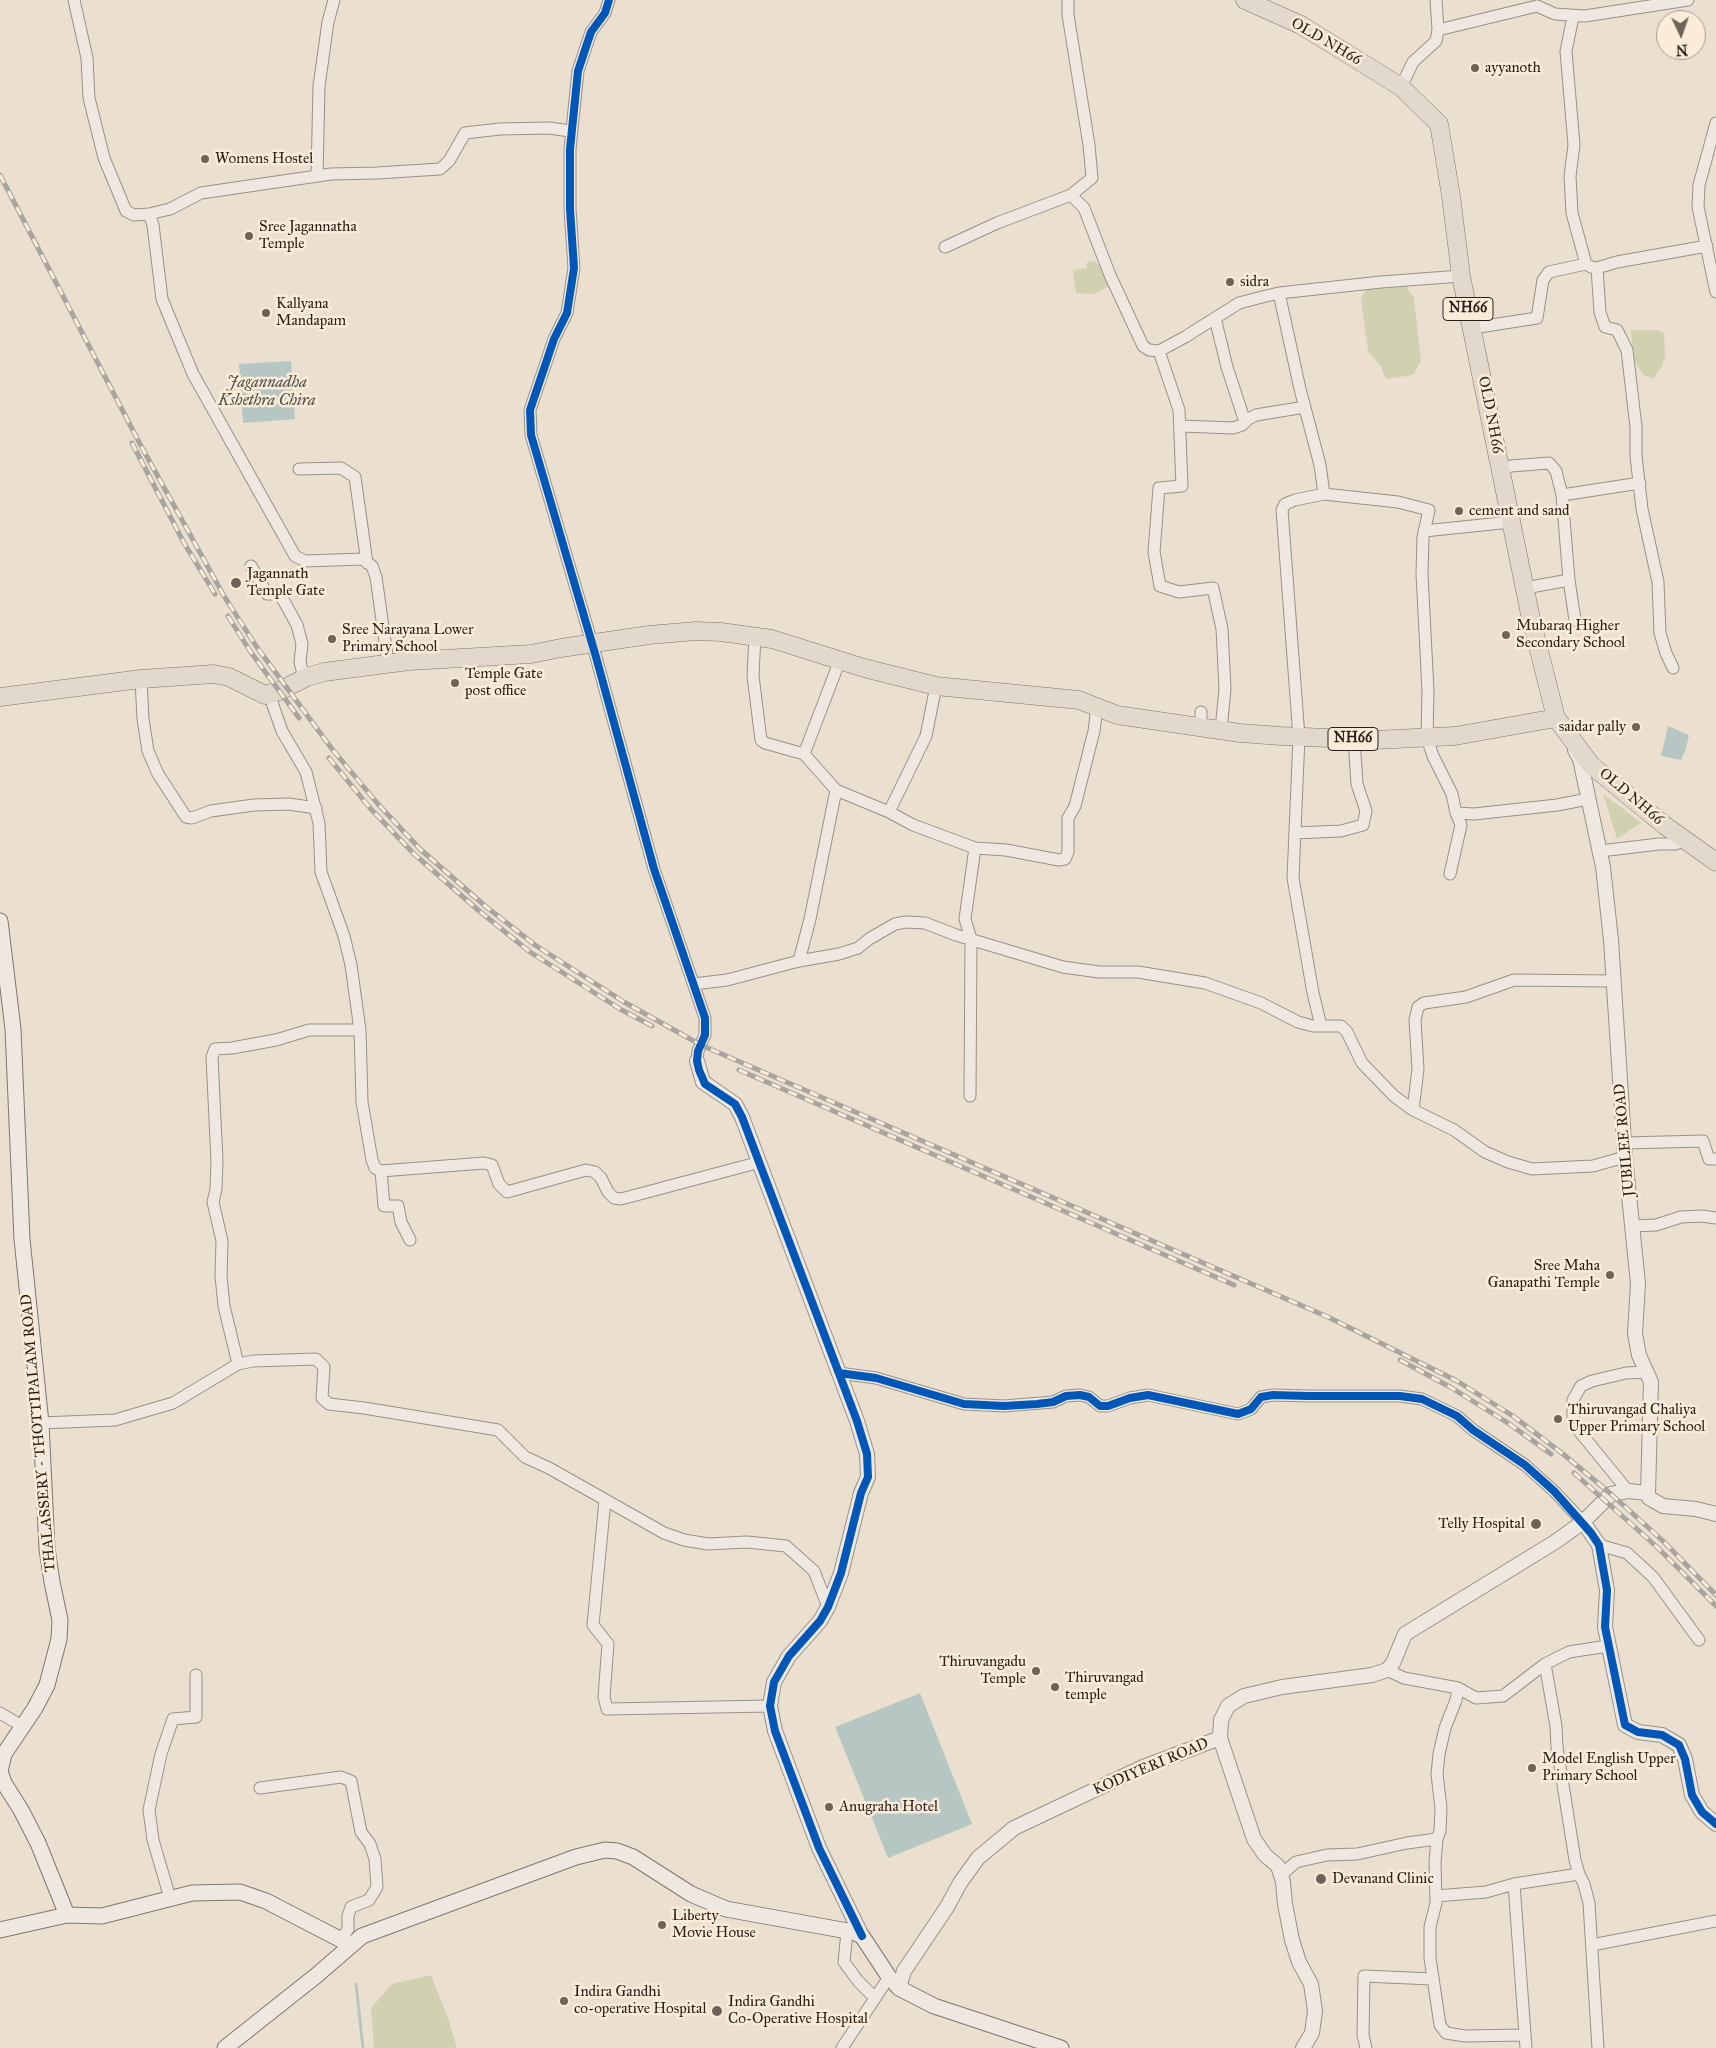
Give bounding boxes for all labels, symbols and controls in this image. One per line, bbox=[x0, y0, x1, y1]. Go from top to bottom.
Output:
north arrow bbox=[1656, 10, 1706, 60]
street label: OLD NH66 bbox=[1288, 15, 1364, 69]
text: N bbox=[1675, 41, 1688, 58]
place label: ayyanoth bbox=[1485, 59, 1541, 77]
marker: ayyanoth bbox=[1469, 62, 1481, 74]
place label: Womens Hostel bbox=[215, 150, 313, 168]
marker: Womens Hostel bbox=[199, 153, 211, 165]
place label: Sree Jagannatha Temple bbox=[259, 218, 357, 253]
marker: Sree Jagannatha Temple bbox=[243, 230, 255, 242]
place label: sidra bbox=[1240, 273, 1269, 291]
marker: sidra bbox=[1224, 276, 1236, 288]
place label: Kallyana Mandapam bbox=[276, 295, 346, 330]
road number: NH66 bbox=[1443, 298, 1493, 320]
marker: Kallyana Mandapam bbox=[260, 307, 272, 319]
water label: Jagannadha Kshethra Chira bbox=[218, 373, 316, 411]
street label: OLD NH66 bbox=[1474, 375, 1506, 455]
place label: cement and sand bbox=[1469, 502, 1570, 520]
marker: cement and sand bbox=[1453, 505, 1465, 517]
place label: Jagannath Temple Gate bbox=[247, 565, 325, 600]
marker: Jagannath Temple Gate bbox=[229, 576, 243, 590]
place label: Mubaraq Higher Secondary School bbox=[1516, 617, 1625, 652]
place label: Sree Narayana Lower Primary School bbox=[342, 621, 474, 656]
marker: Mubaraq Higher Secondary School bbox=[1500, 629, 1512, 641]
marker: Sree Narayana Lower Primary School bbox=[326, 633, 338, 645]
place label: Temple Gate post office bbox=[465, 665, 543, 700]
marker: Temple Gate post office bbox=[449, 677, 461, 689]
place label: saidar pally bbox=[1559, 718, 1626, 736]
marker: saidar pally bbox=[1630, 721, 1642, 733]
road number: NH66 bbox=[1328, 728, 1378, 751]
street label: OLD NH66 bbox=[1595, 765, 1667, 829]
street label: JUBILEE ROAD bbox=[1611, 1083, 1639, 1197]
place label: Sree Maha Ganapathi Temple bbox=[1488, 1257, 1600, 1292]
marker: Sree Maha Ganapathi Temple bbox=[1604, 1269, 1616, 1281]
street label: THALASSERY - THOTTIPALAM ROAD bbox=[18, 1293, 60, 1573]
place label: Thiruvangad Chaliya Upper Primary School bbox=[1568, 1401, 1705, 1436]
marker: Thiruvangad Chaliya Upper Primary School bbox=[1552, 1413, 1564, 1425]
place label: Telly Hospital bbox=[1438, 1515, 1525, 1533]
marker: Telly Hospital bbox=[1529, 1517, 1543, 1531]
place label: Thiruvangadu Temple bbox=[939, 1653, 1026, 1688]
marker: Thiruvangadu Temple bbox=[1030, 1665, 1042, 1677]
place label: Thiruvangad temple bbox=[1065, 1669, 1144, 1704]
marker: Thiruvangad temple bbox=[1049, 1681, 1061, 1693]
street label: KODIYERI ROAD bbox=[1091, 1735, 1211, 1799]
place label: Model English Upper Primary School bbox=[1542, 1750, 1676, 1785]
marker: Model English Upper Primary School bbox=[1526, 1762, 1538, 1774]
place label: Anugraha Hotel bbox=[839, 1798, 938, 1816]
marker: Anugraha Hotel bbox=[823, 1801, 835, 1813]
place label: Devanand Clinic bbox=[1332, 1870, 1434, 1888]
marker: Devanand Clinic bbox=[1314, 1872, 1328, 1886]
place label: Liberty Movie House bbox=[672, 1907, 756, 1942]
marker: Liberty Movie House bbox=[656, 1919, 668, 1931]
place label: Indira Gandhi co-operative Hospital bbox=[574, 1983, 707, 2018]
place label: Indira Gandhi Co-Operative Hospital bbox=[728, 1993, 868, 2028]
marker: Indira Gandhi co-operative Hospital bbox=[558, 1995, 570, 2007]
marker: Indira Gandhi Co-Operative Hospital bbox=[710, 2004, 724, 2018]

